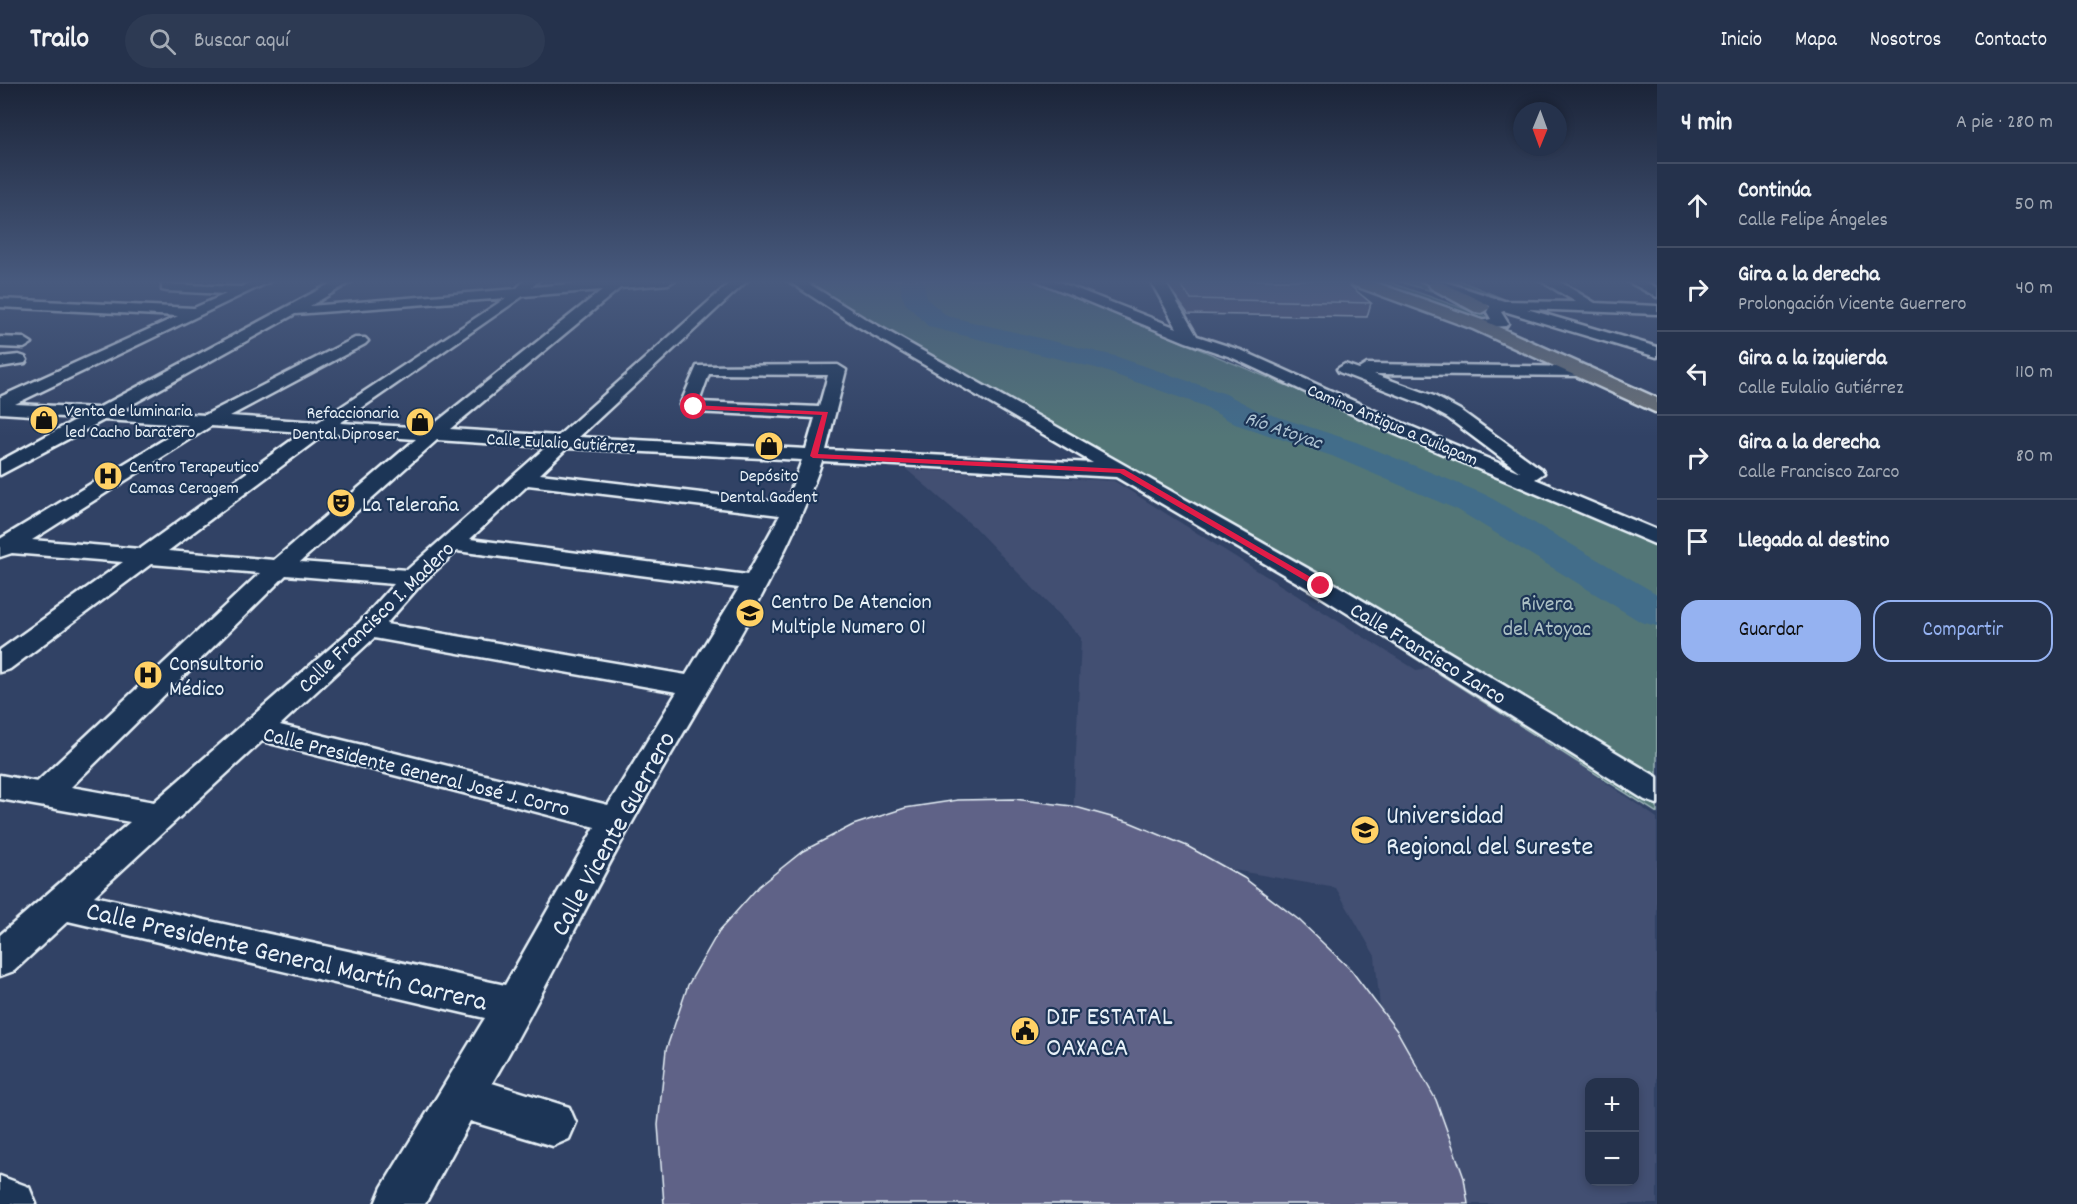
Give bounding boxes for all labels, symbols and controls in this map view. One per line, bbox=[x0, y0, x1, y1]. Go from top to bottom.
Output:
search box bbox=[125, 14, 545, 68]
text: Trailo bbox=[30, 21, 89, 61]
icon: search bbox=[146, 25, 179, 58]
text: Buscar aquí bbox=[194, 26, 289, 57]
text: Inicio bbox=[1720, 26, 1762, 56]
text: Mapa bbox=[1795, 26, 1837, 56]
text: Nosotros bbox=[1870, 26, 1941, 56]
text: Contacto bbox=[1974, 26, 2047, 56]
north arrow bbox=[1513, 102, 1567, 156]
text: 4 min bbox=[1681, 105, 1732, 142]
text: A pie · 280 m bbox=[1956, 109, 2053, 137]
text: Continúa bbox=[1738, 176, 1811, 207]
icon: ahead bbox=[1681, 189, 1714, 222]
text: 50 m bbox=[2015, 191, 2053, 219]
text: Calle Felipe Ángeles bbox=[1738, 207, 1888, 235]
text: Gira a la derecha bbox=[1738, 260, 1880, 291]
icon: right bbox=[1681, 273, 1714, 306]
text: 40 m bbox=[2015, 275, 2053, 303]
text: Prolongación Vicente Guerrero bbox=[1738, 291, 1966, 319]
text: Gira a la izquierda bbox=[1738, 344, 1887, 375]
icon: left bbox=[1681, 357, 1714, 390]
text: 110 m bbox=[2015, 359, 2053, 387]
text: Calle Eulalio Gutiérrez bbox=[1738, 375, 1904, 403]
street label: Camino Antiguo a Cuilapam bbox=[1303, 379, 1481, 474]
route start bbox=[680, 393, 706, 419]
place label: Venta de luminaria led Cacho baratero bbox=[65, 400, 195, 446]
place label: Refaccionaria Dental Diproser bbox=[292, 402, 400, 448]
shop icon: Venta de luminaria led Cacho baratero bbox=[28, 404, 60, 436]
shop icon: Refaccionaria Dental Diproser bbox=[404, 406, 436, 438]
water label: Río Atoyac bbox=[1241, 406, 1326, 458]
street label: Calle Eulalio Gutiérrez bbox=[486, 428, 636, 461]
text: Gira a la derecha bbox=[1738, 428, 1880, 459]
shop icon: Depósito Dental Gadent bbox=[753, 430, 785, 462]
icon: right bbox=[1681, 441, 1714, 474]
text: 80 m bbox=[2016, 443, 2053, 471]
place label: Centro Terapeutico Camas Ceragem bbox=[129, 456, 259, 502]
text: Calle Francisco Zarco bbox=[1738, 459, 1899, 487]
hospital icon: Centro Terapeutico Camas Ceragem bbox=[92, 460, 124, 492]
place label: Depósito Dental Gadent bbox=[720, 465, 818, 511]
theatre icon: La Teleraña bbox=[325, 487, 357, 519]
place label: La Teleraña bbox=[362, 491, 459, 522]
icon: arrive bbox=[1681, 525, 1714, 558]
text: Llegada al destino bbox=[1738, 526, 1890, 557]
street label: Calle Francisco I. Madero bbox=[292, 535, 463, 702]
route end bbox=[1307, 572, 1333, 598]
place label: Centro De Atencion Multiple Numero 01 bbox=[771, 588, 932, 644]
park label: Rivera del Atoyac bbox=[1503, 590, 1591, 646]
street label: Calle Francisco Zarco bbox=[1343, 596, 1511, 714]
school or university icon: Centro De Atencion Multiple Numero 01 bbox=[734, 597, 766, 629]
button: Guardar bbox=[1681, 600, 1861, 662]
button: Compartir bbox=[1873, 600, 2053, 662]
place label: Consultorio Médico bbox=[169, 650, 264, 706]
hospital icon: Consultorio Médico bbox=[132, 659, 164, 691]
street label: Calle Presidente General José J. Corro bbox=[260, 720, 573, 827]
street label: Calle Vicente Guerrero bbox=[542, 725, 688, 944]
place label: Universidad Regional del Sureste bbox=[1386, 798, 1593, 868]
school or university icon: Universidad Regional del Sureste bbox=[1349, 814, 1381, 846]
street label: Calle Presidente General Martín Carrera bbox=[82, 893, 491, 1024]
place label: DIF ESTATAL OAXACA bbox=[1046, 999, 1173, 1069]
public building icon: DIF ESTATAL OAXACA bbox=[1009, 1015, 1041, 1047]
map controls bbox=[1585, 1078, 1639, 1186]
button: + bbox=[1585, 1078, 1639, 1132]
button: − bbox=[1585, 1132, 1639, 1186]

